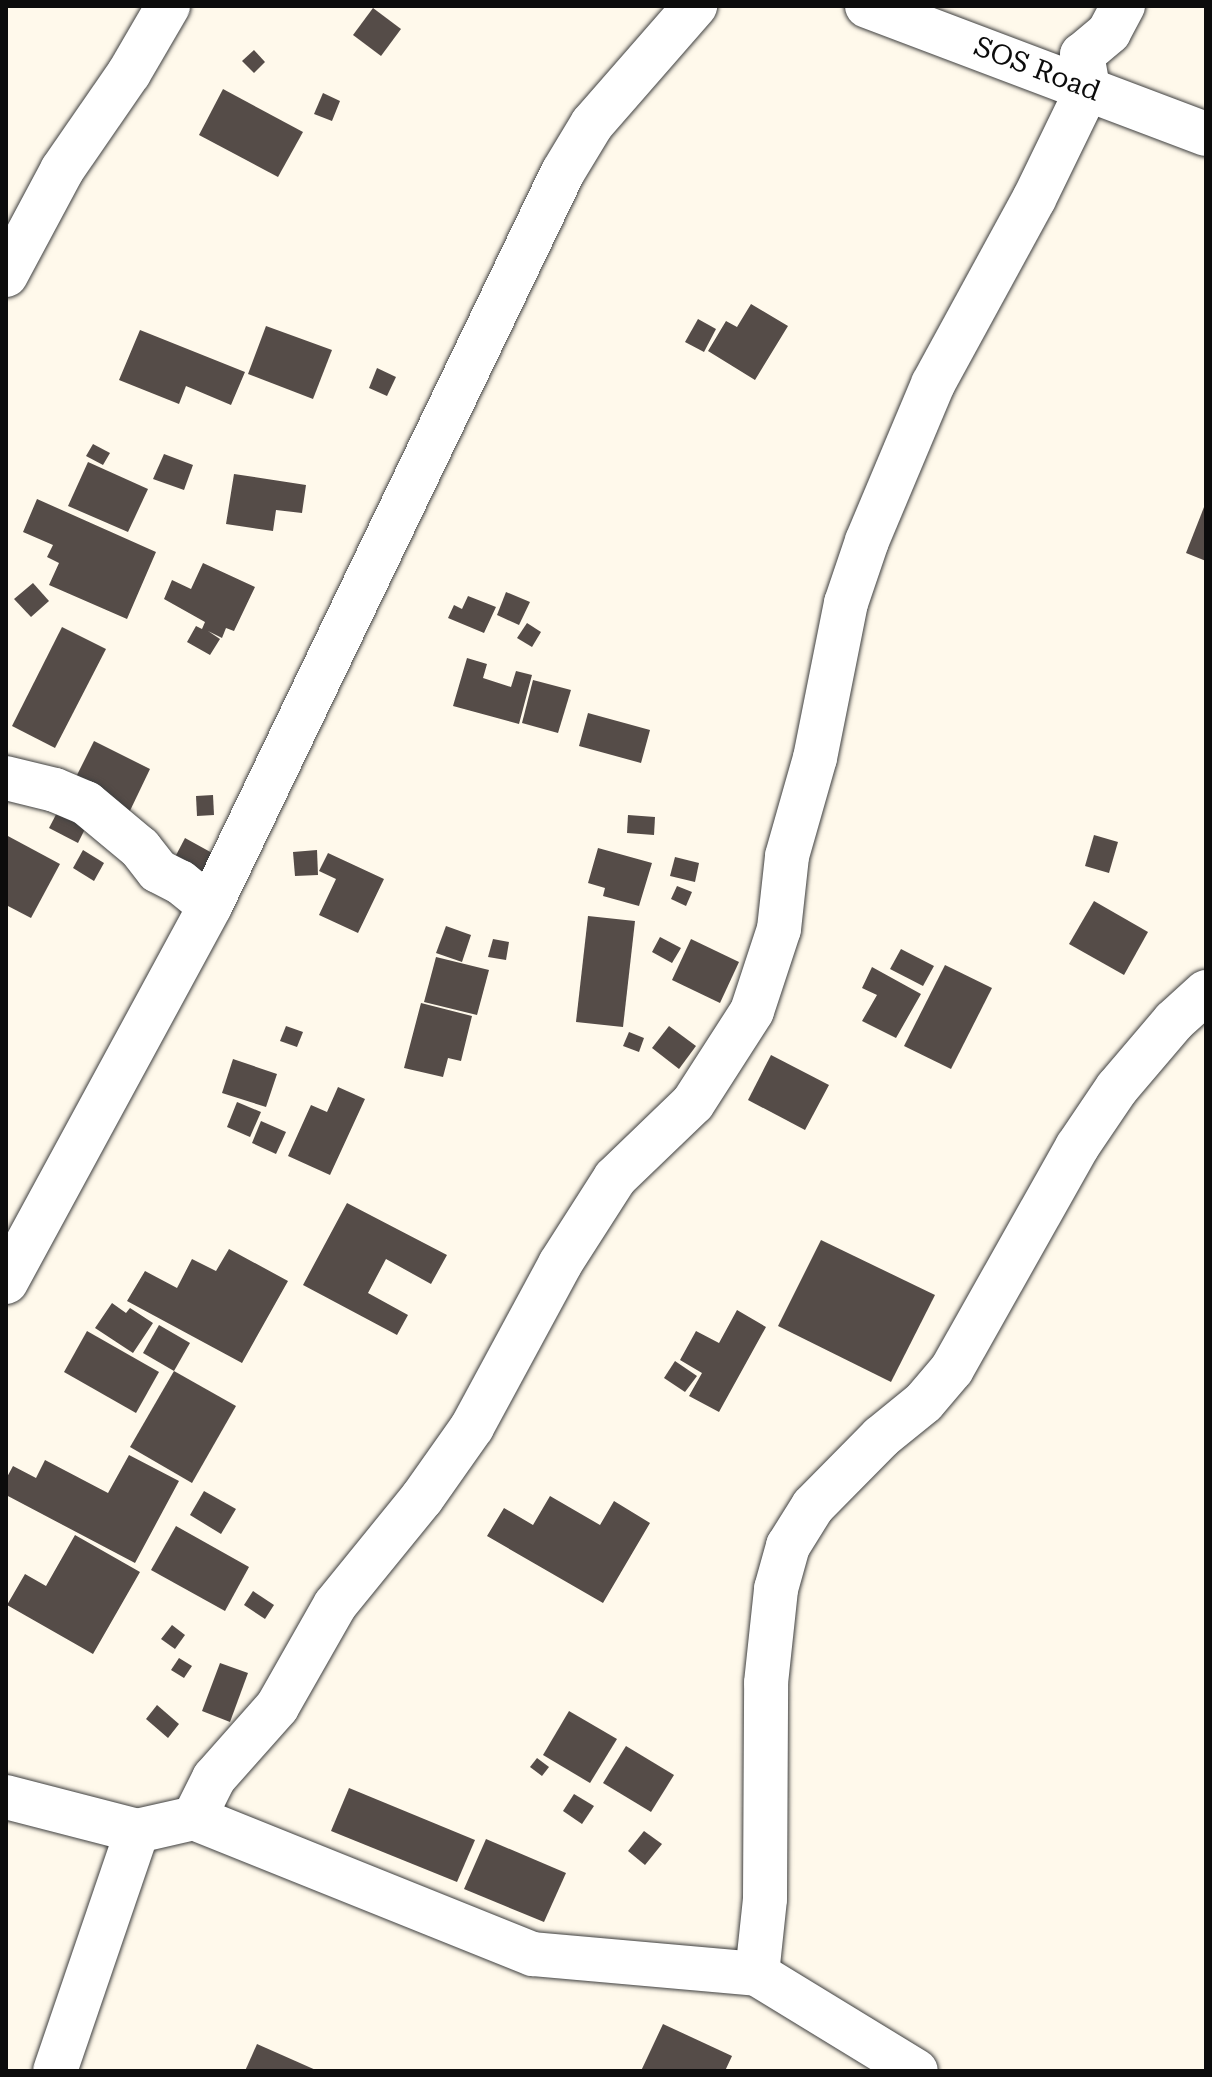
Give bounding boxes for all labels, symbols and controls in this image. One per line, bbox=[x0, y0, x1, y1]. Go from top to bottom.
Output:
street label: SOS Road bbox=[969, 30, 1105, 108]

